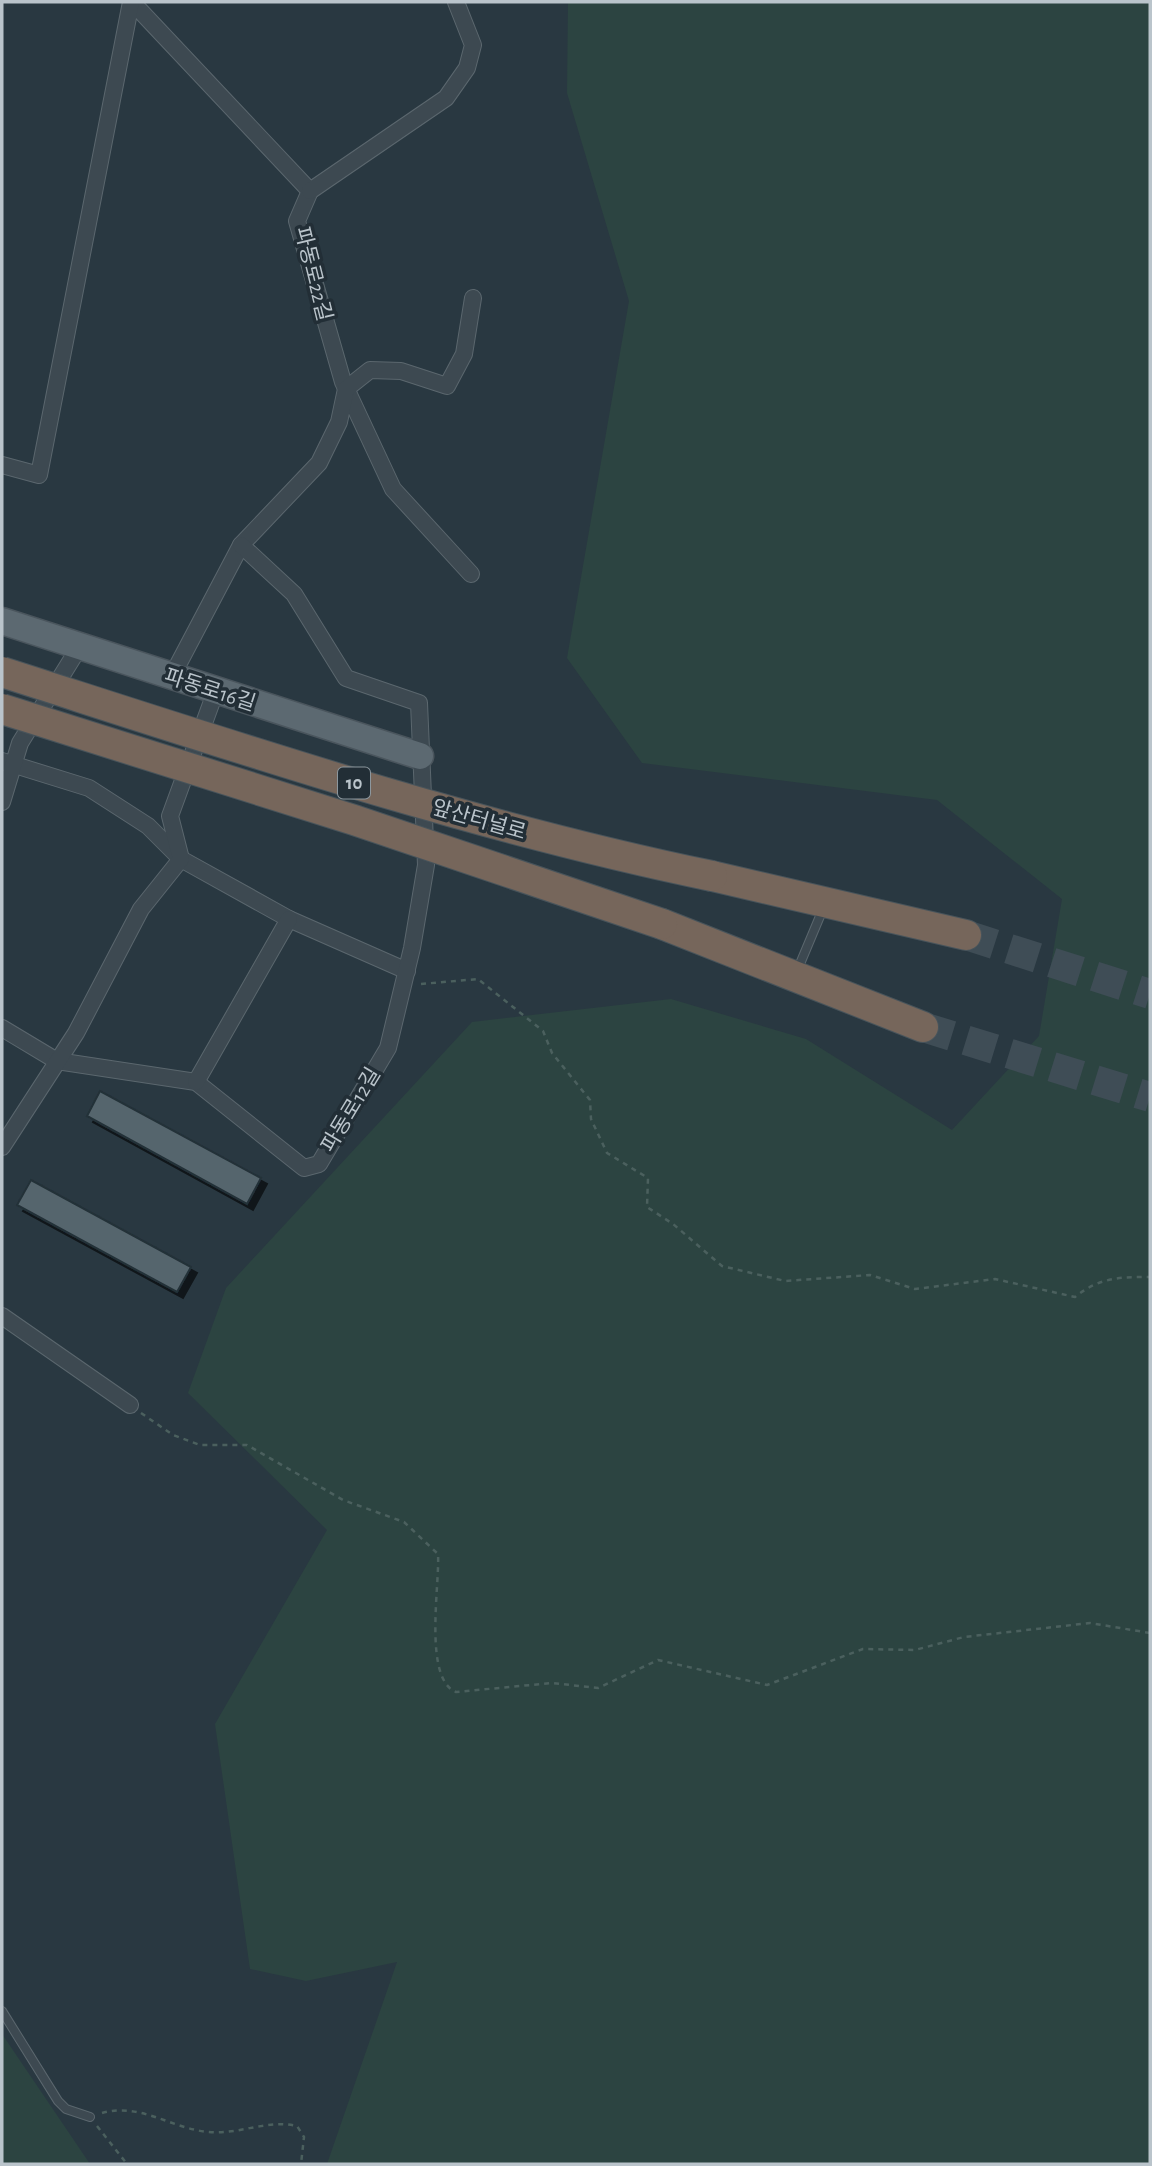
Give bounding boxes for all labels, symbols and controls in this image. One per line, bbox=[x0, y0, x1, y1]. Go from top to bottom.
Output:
street label: 파동로22길 bbox=[291, 224, 336, 323]
street label: 파동로16길 bbox=[162, 664, 258, 715]
road number: 10 bbox=[338, 768, 370, 798]
street label: 앞산터널로 bbox=[430, 796, 529, 843]
street label: 파동로12길 bbox=[317, 1064, 384, 1156]

